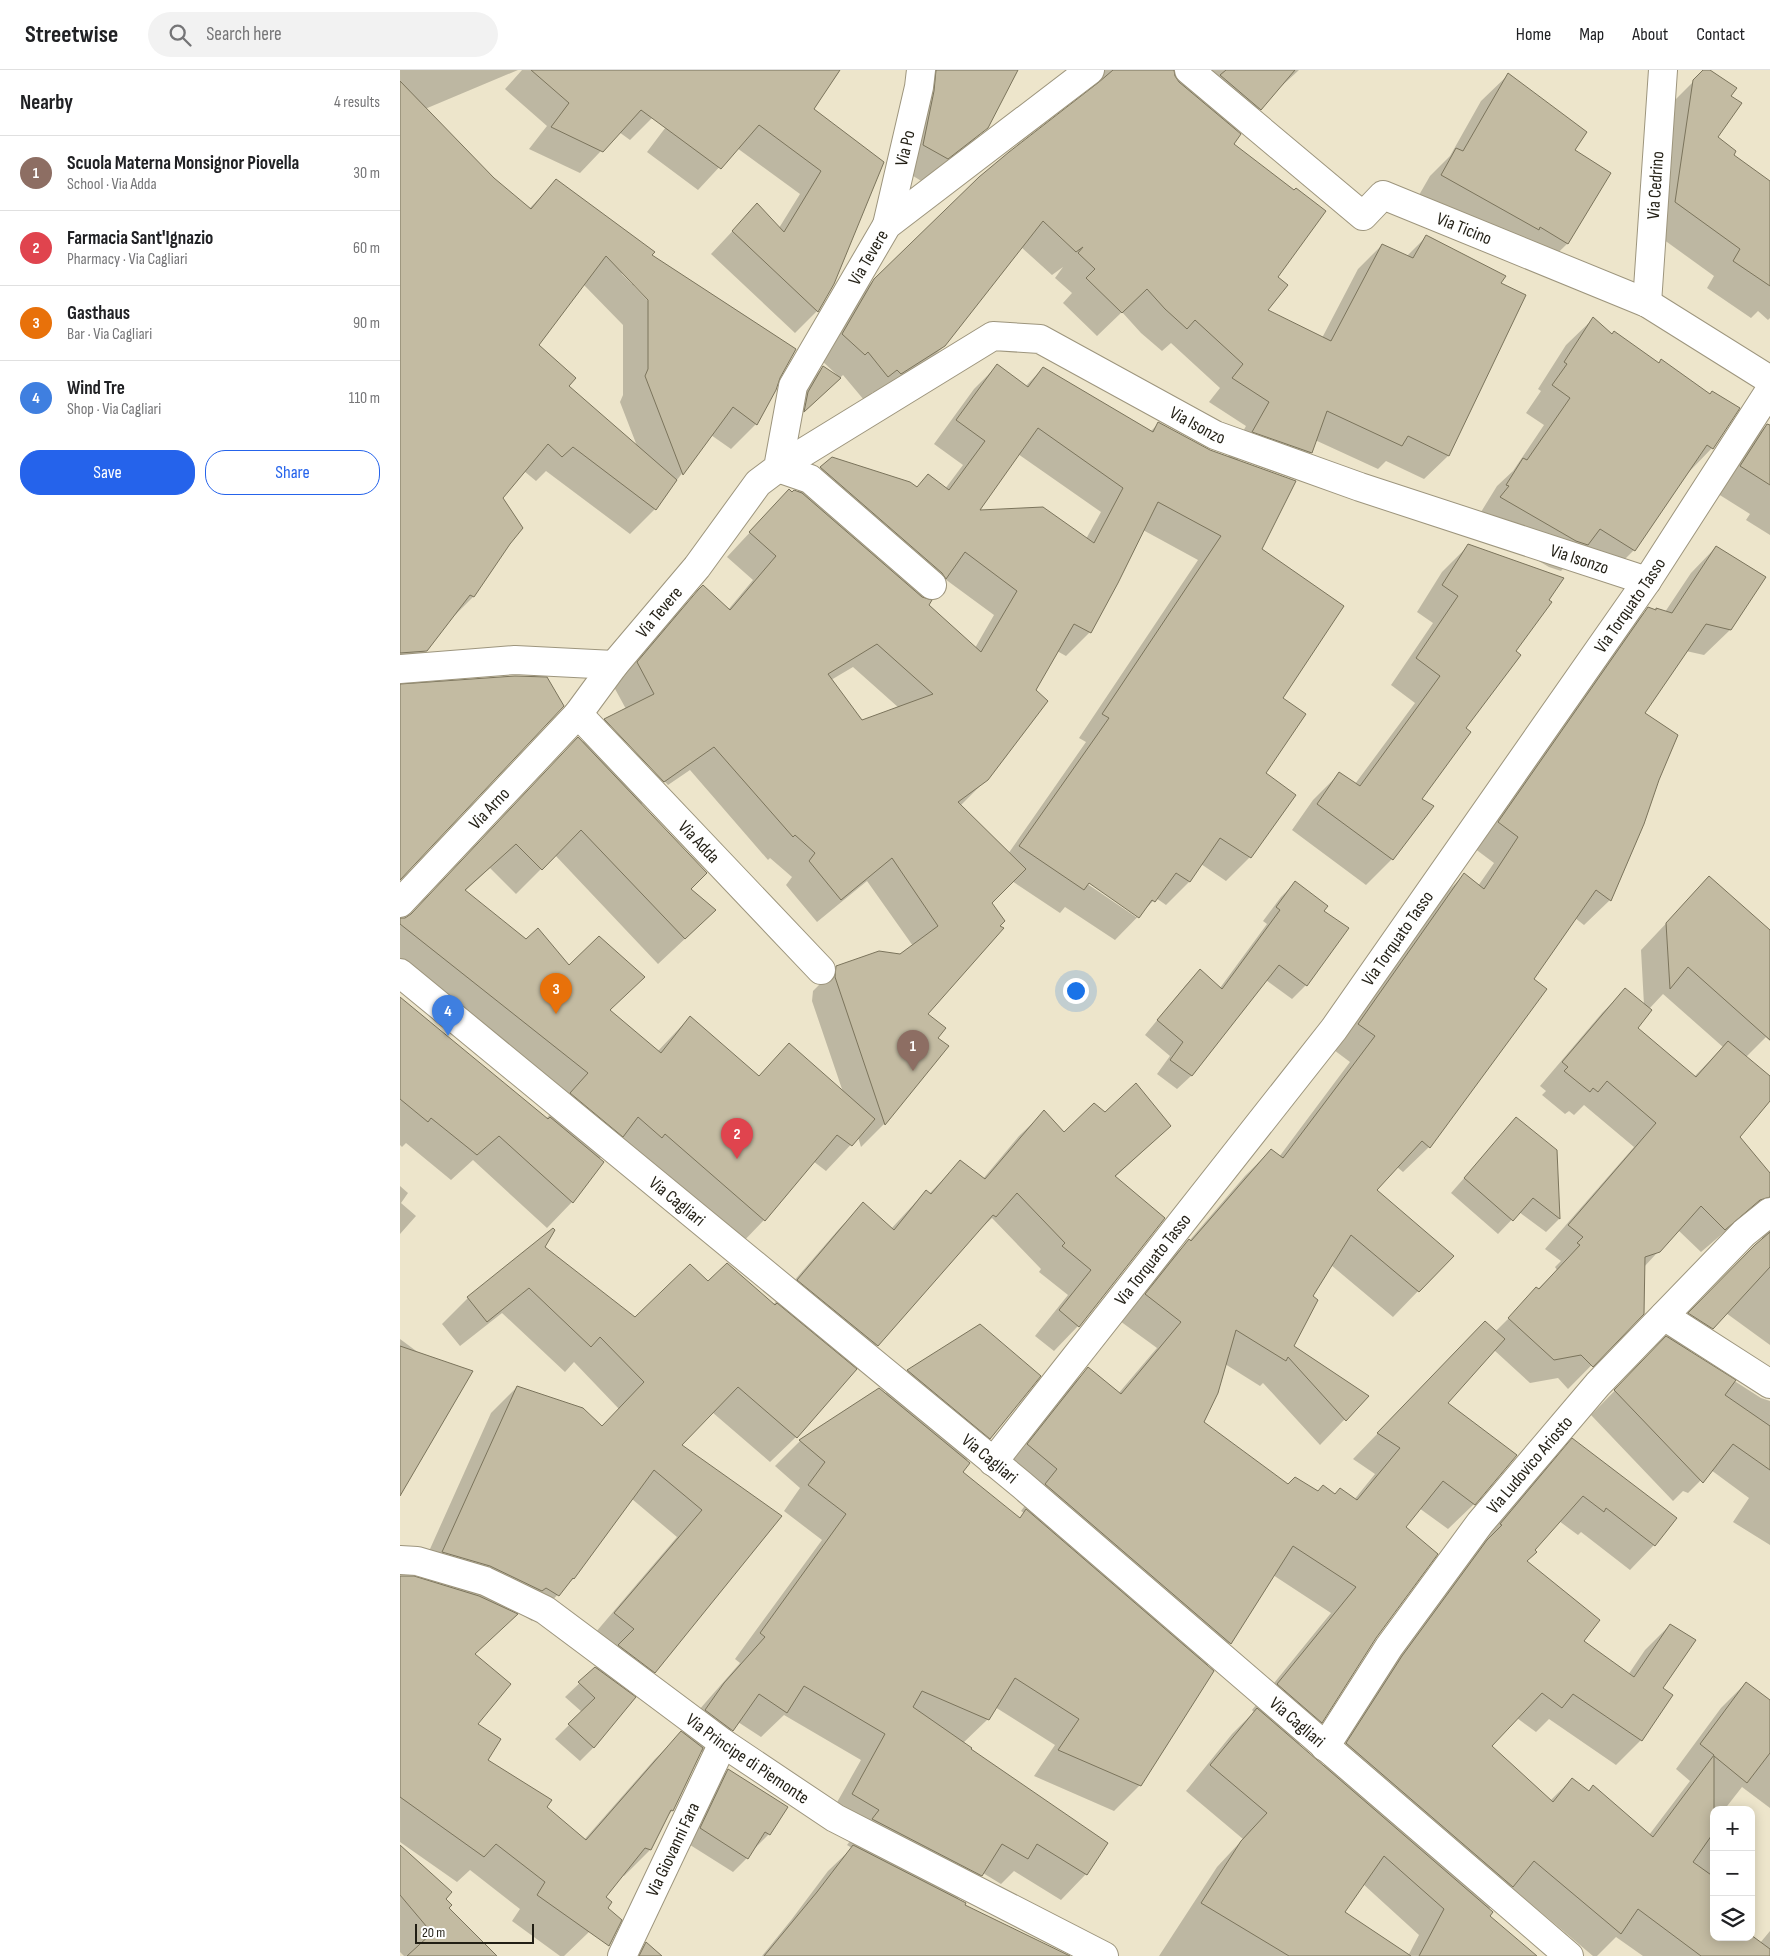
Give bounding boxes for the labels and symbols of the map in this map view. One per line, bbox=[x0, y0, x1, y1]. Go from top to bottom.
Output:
street label: Via Po bbox=[891, 128, 919, 168]
street label: Via Cedrino bbox=[1642, 150, 1668, 220]
street label: Via Ticino bbox=[1434, 208, 1495, 249]
street label: Via Tevere bbox=[844, 226, 892, 289]
street label: Via Isonzo bbox=[1166, 402, 1228, 448]
street label: Via Isonzo bbox=[1548, 540, 1611, 578]
street label: Via Torquato Tasso bbox=[1590, 554, 1670, 657]
street label: Via Tevere bbox=[631, 582, 687, 642]
street label: Via Arno bbox=[464, 783, 514, 834]
street label: Via Adda bbox=[674, 816, 724, 867]
street label: Via Torquato Tasso bbox=[1357, 887, 1438, 990]
pin: 3 bbox=[540, 973, 572, 1014]
your location bbox=[1063, 978, 1089, 1004]
pin: 4 bbox=[432, 995, 464, 1036]
pin: 1 bbox=[897, 1030, 929, 1071]
pin: 2 bbox=[721, 1118, 753, 1159]
street label: Via Cagliari bbox=[645, 1172, 709, 1230]
street label: Via Torquato Tasso bbox=[1110, 1209, 1195, 1309]
street label: Via Ludovico Ariosto bbox=[1482, 1412, 1577, 1518]
street label: Via Cagliari bbox=[958, 1429, 1022, 1488]
street label: Via Cagliari bbox=[1265, 1692, 1329, 1752]
street label: Via Principe di Piemonte bbox=[682, 1709, 813, 1808]
street label: Via Giovanni Fara bbox=[641, 1799, 704, 1900]
scale bar bbox=[415, 1921, 534, 1944]

